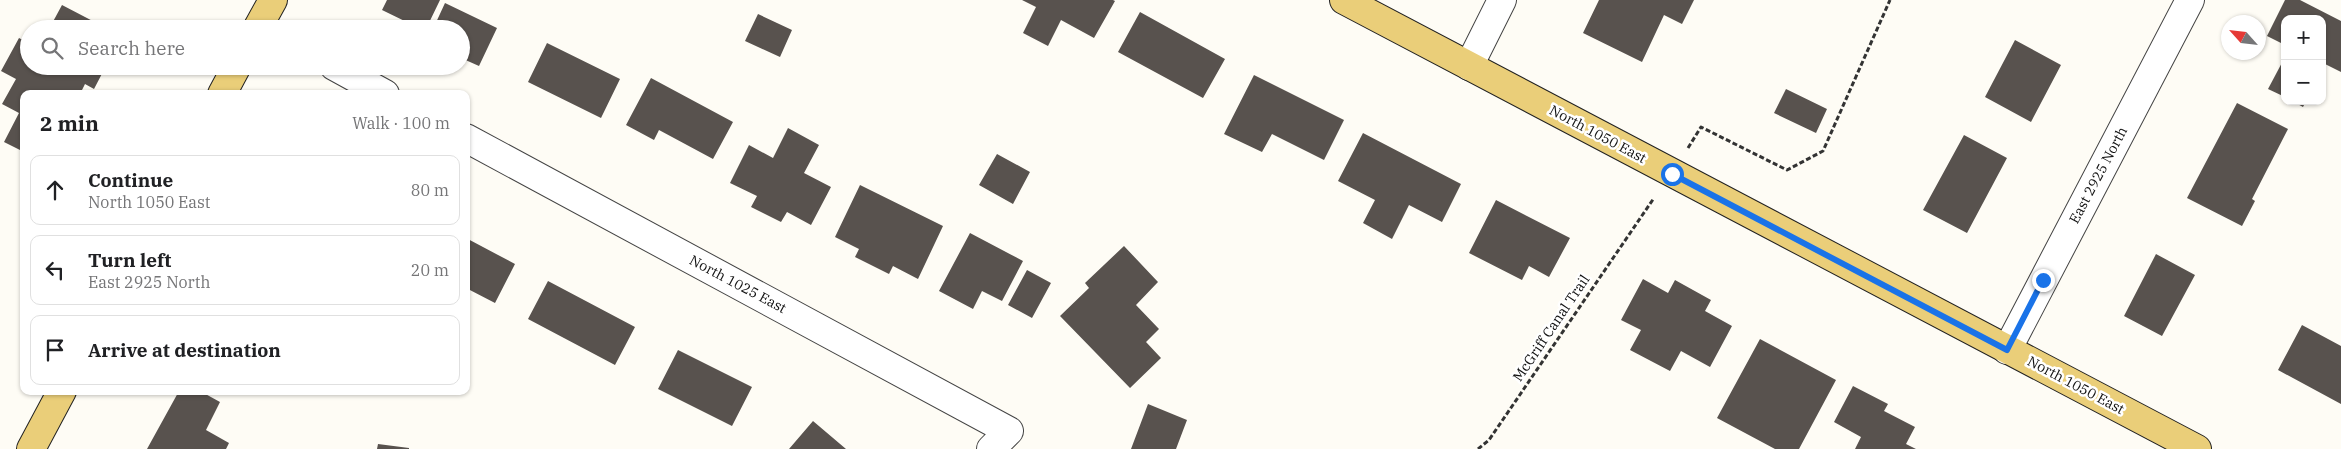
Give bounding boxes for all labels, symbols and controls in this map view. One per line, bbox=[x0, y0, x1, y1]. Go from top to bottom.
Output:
north arrow bbox=[2221, 15, 2266, 60]
map controls bbox=[2281, 15, 2326, 105]
button: + bbox=[2281, 15, 2326, 60]
search box bbox=[20, 20, 470, 75]
icon: search bbox=[38, 34, 66, 62]
text: Search here bbox=[78, 36, 185, 60]
button: − bbox=[2281, 60, 2326, 105]
street label: North 1050 East bbox=[1546, 101, 1650, 167]
text: 2 min bbox=[40, 109, 99, 137]
text: Walk · 100 m bbox=[352, 113, 450, 133]
street label: East 2925 North bbox=[2065, 123, 2131, 227]
route start bbox=[1661, 163, 1684, 186]
text: Continue bbox=[88, 168, 173, 192]
icon: ahead bbox=[41, 176, 69, 204]
text: 80 m bbox=[411, 180, 449, 200]
text: North 1050 East bbox=[88, 192, 210, 212]
text: Turn left bbox=[88, 248, 171, 272]
street label: North 1025 East bbox=[686, 251, 790, 317]
icon: left bbox=[41, 256, 69, 284]
text: 20 m bbox=[411, 260, 449, 280]
route end bbox=[2032, 269, 2055, 292]
street label: McGriff Canal Trail bbox=[1509, 271, 1593, 385]
text: East 2925 North bbox=[88, 272, 210, 292]
icon: arrive bbox=[41, 336, 69, 364]
text: Arrive at destination bbox=[88, 338, 281, 362]
street label: North 1050 East bbox=[2024, 352, 2128, 418]

